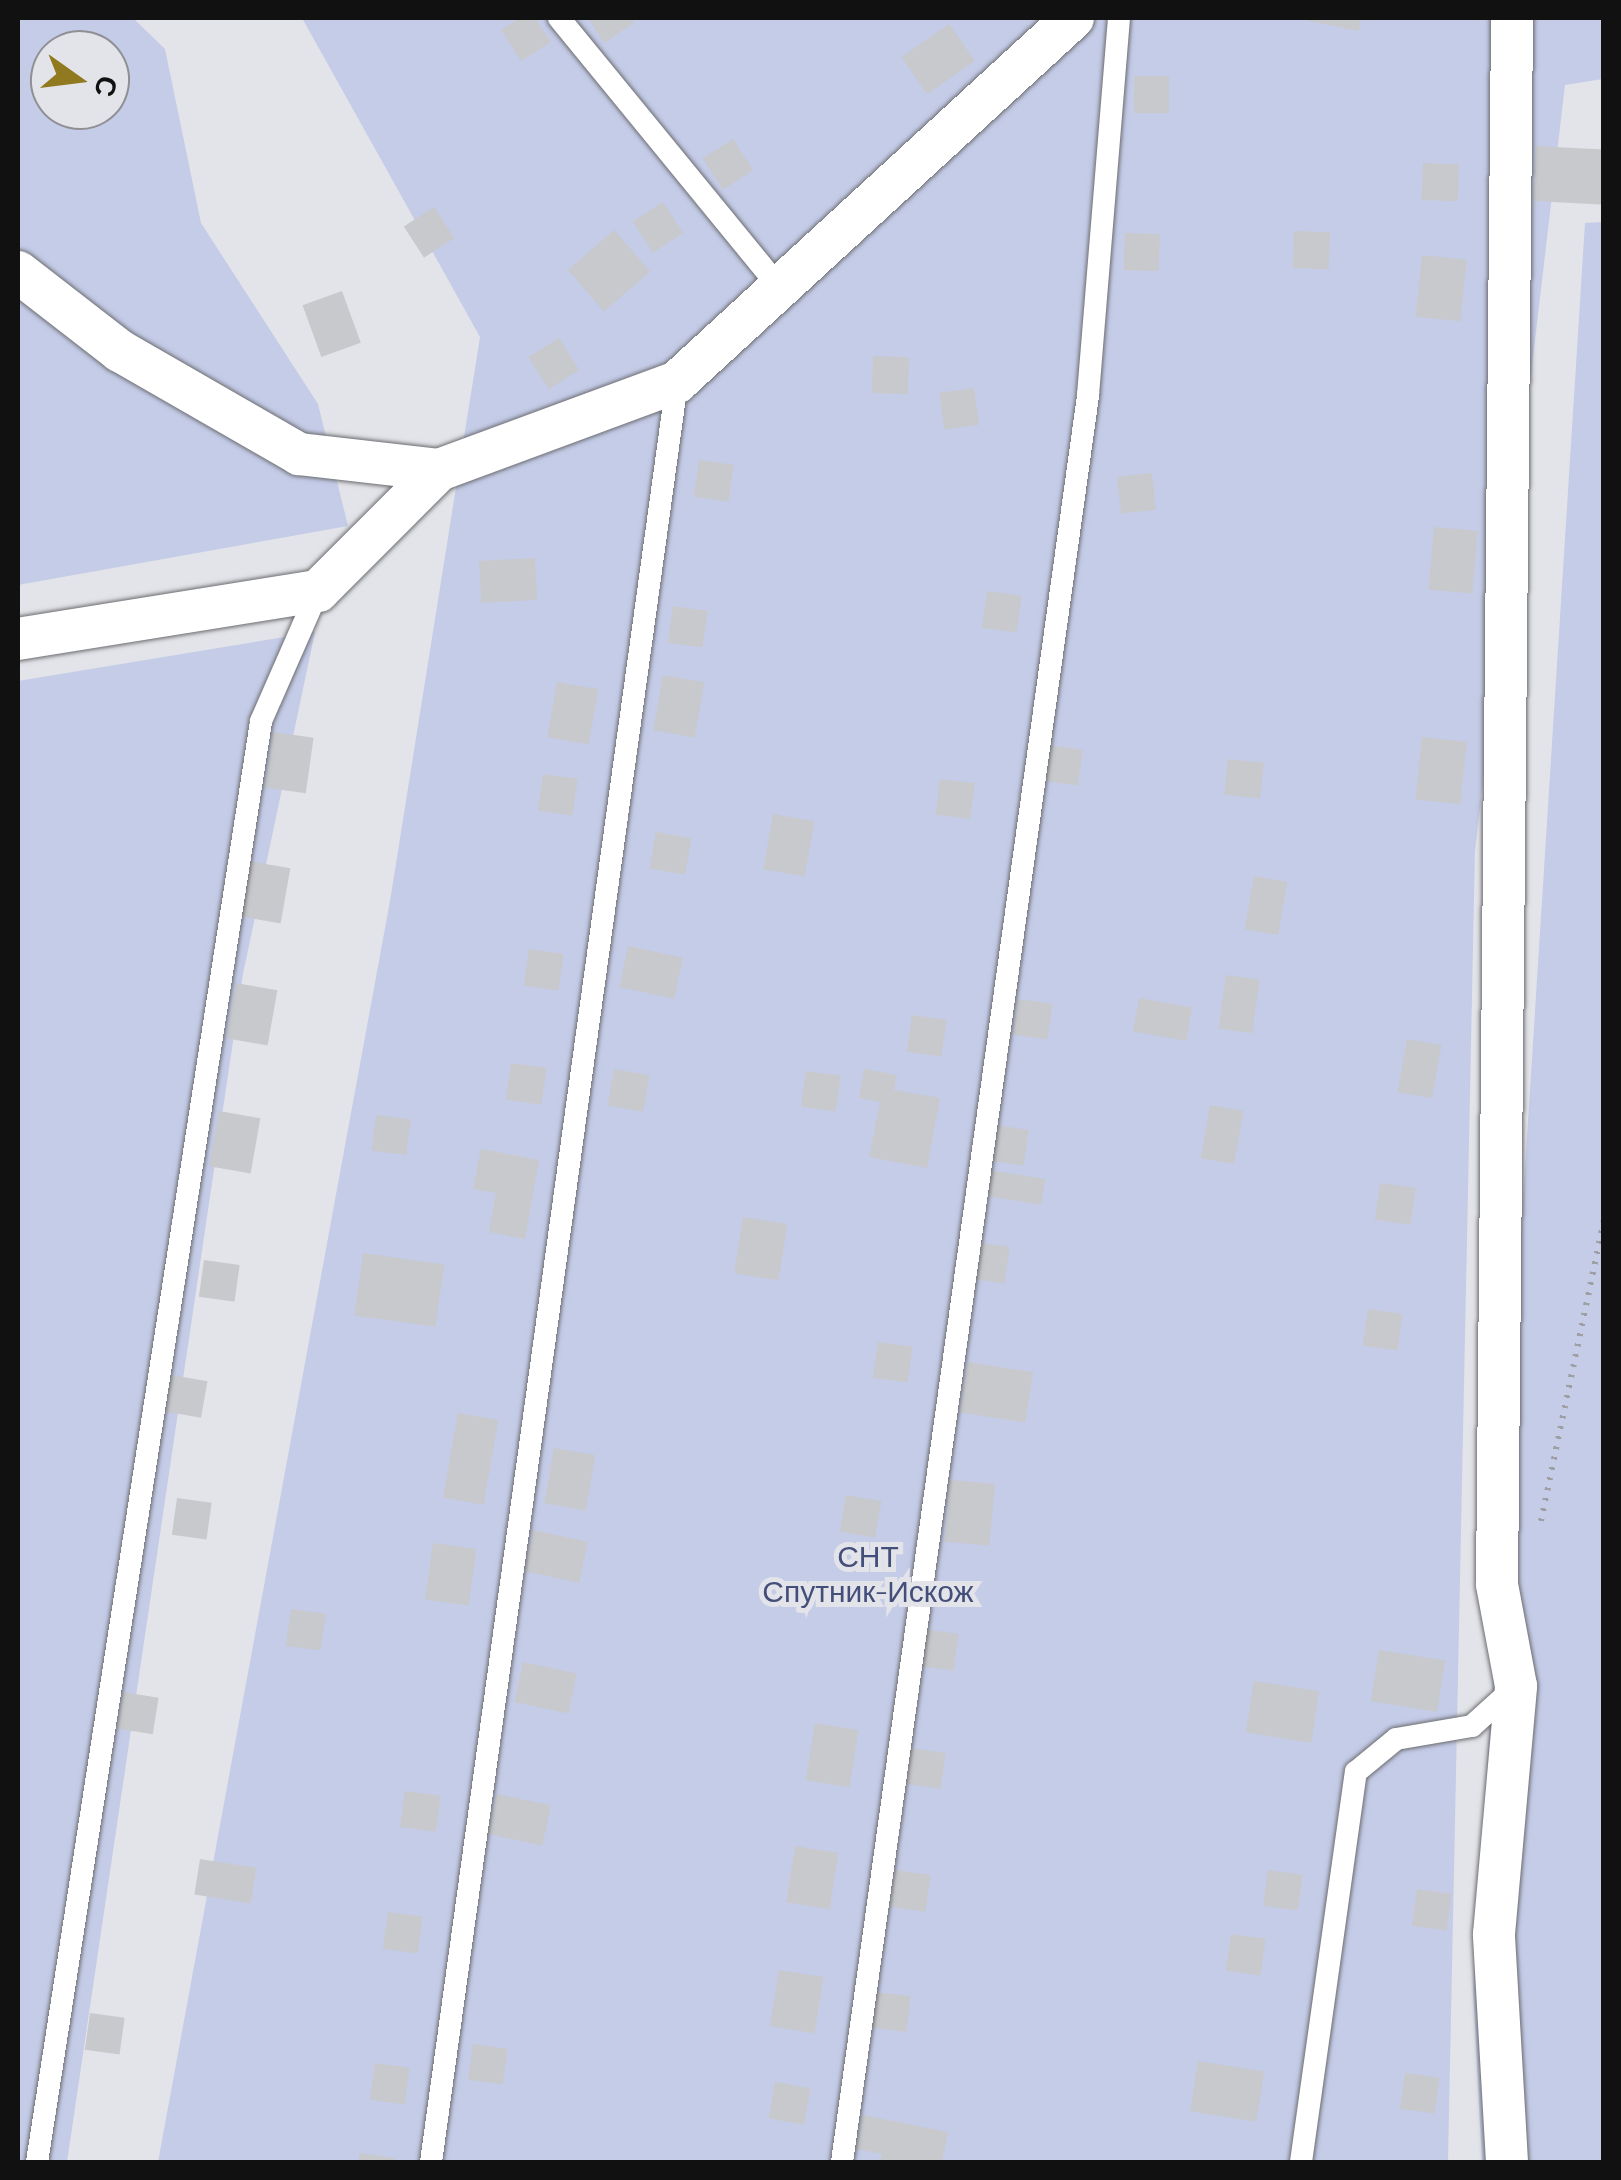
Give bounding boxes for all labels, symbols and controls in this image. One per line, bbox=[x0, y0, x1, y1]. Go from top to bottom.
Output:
north arrow bbox=[30, 30, 130, 130]
text: С bbox=[88, 73, 126, 101]
park label: СНТ Спутник-Искож bbox=[762, 1537, 974, 1608]

